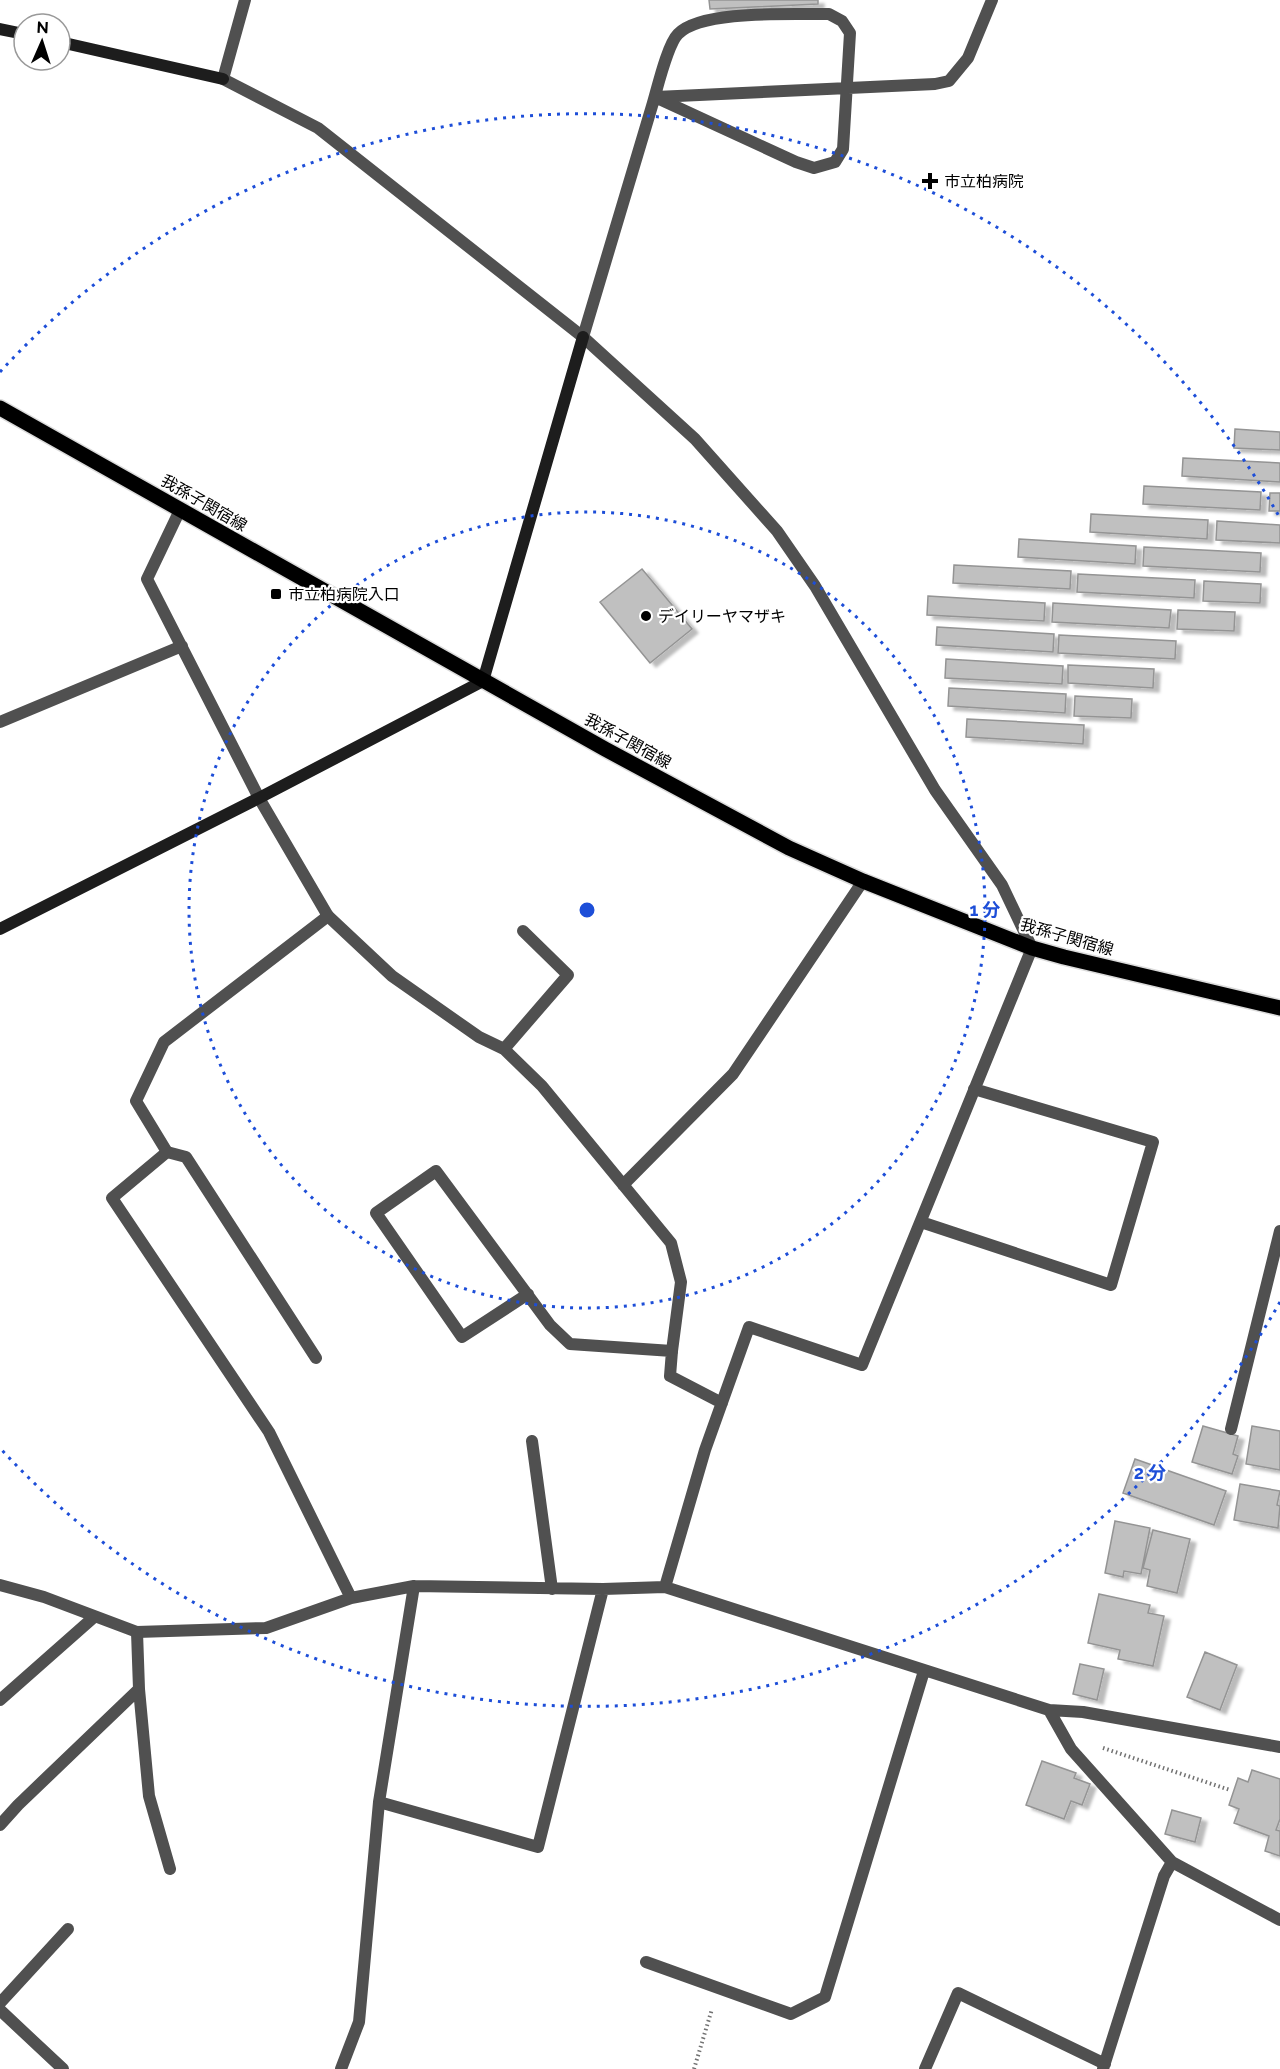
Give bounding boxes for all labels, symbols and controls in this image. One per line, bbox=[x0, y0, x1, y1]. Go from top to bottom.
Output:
north arrow bbox=[12, 12, 72, 72]
text: N bbox=[36, 18, 49, 37]
marker: 市立柏病院 bbox=[921, 172, 939, 190]
place label: 市立柏病院 bbox=[944, 172, 1024, 191]
street label: 我孫子関宿線 bbox=[158, 471, 250, 535]
place label: 市立柏病院入口 bbox=[288, 585, 400, 604]
marker: 市立柏病院入口 bbox=[269, 587, 283, 601]
place label: デイリーヤマザキ bbox=[658, 607, 786, 626]
marker: デイリーヤマザキ bbox=[639, 609, 653, 623]
street label: 我孫子関宿線 bbox=[581, 709, 675, 773]
text: 1 分 bbox=[969, 899, 1001, 920]
centre of rings bbox=[577, 900, 597, 920]
street label: 我孫子関宿線 bbox=[1018, 915, 1116, 959]
text: 2 分 bbox=[1134, 1462, 1166, 1483]

